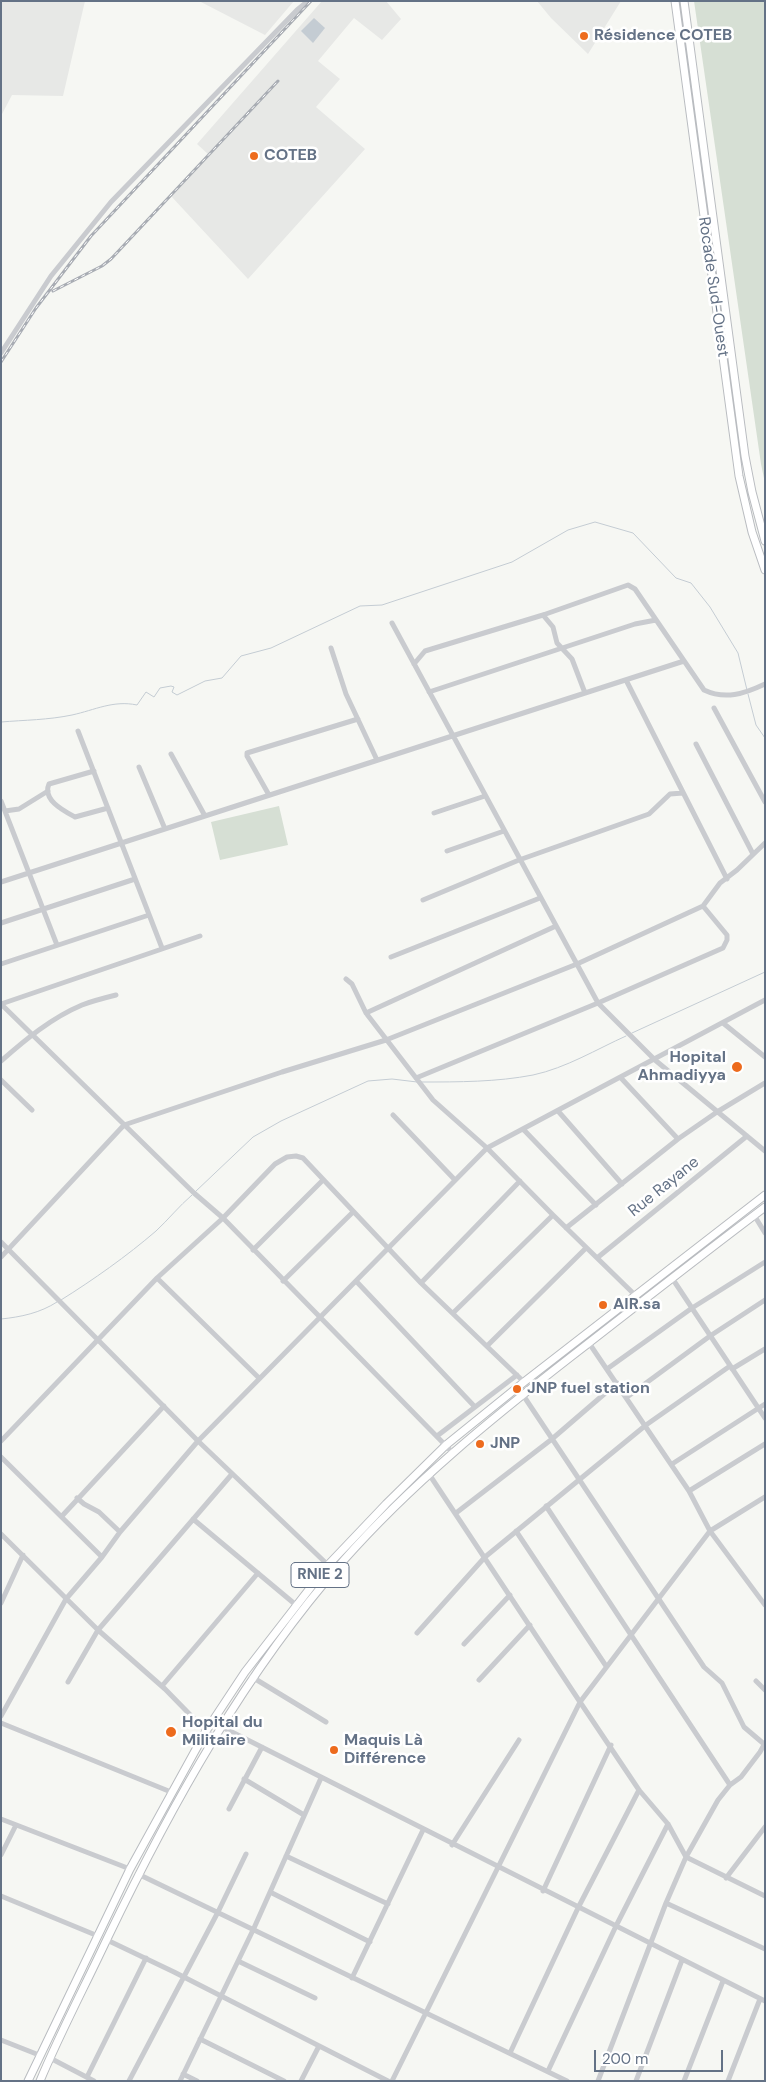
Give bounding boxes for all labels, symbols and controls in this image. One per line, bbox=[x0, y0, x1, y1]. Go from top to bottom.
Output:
place label: Résidence COTEB bbox=[594, 26, 732, 46]
marker: Résidence COTEB bbox=[578, 30, 590, 42]
place label: COTEB bbox=[264, 146, 317, 166]
marker: COTEB bbox=[248, 150, 260, 162]
street label: Rocade Sud-Ouest bbox=[694, 216, 732, 358]
place label: Hopital Ahmadiyya bbox=[637, 1048, 726, 1086]
marker: Hopital Ahmadiyya bbox=[730, 1060, 744, 1074]
street label: Rue Rayane bbox=[625, 1153, 703, 1221]
place label: AIR.sa bbox=[613, 1295, 661, 1315]
marker: AIR.sa bbox=[597, 1299, 609, 1311]
place label: JNP fuel station bbox=[527, 1379, 650, 1399]
marker: JNP fuel station bbox=[511, 1383, 523, 1395]
place label: JNP bbox=[490, 1434, 520, 1454]
marker: JNP bbox=[474, 1438, 486, 1450]
road number: RNIE 2 bbox=[291, 1562, 349, 1588]
place label: Hopital du Militaire bbox=[182, 1713, 263, 1751]
marker: Hopital du Militaire bbox=[164, 1725, 178, 1739]
place label: Maquis Là Différence bbox=[344, 1731, 426, 1769]
marker: Maquis Là Différence bbox=[328, 1744, 340, 1756]
scale bar bbox=[596, 2040, 725, 2072]
text: 200 m bbox=[602, 2049, 648, 2069]

